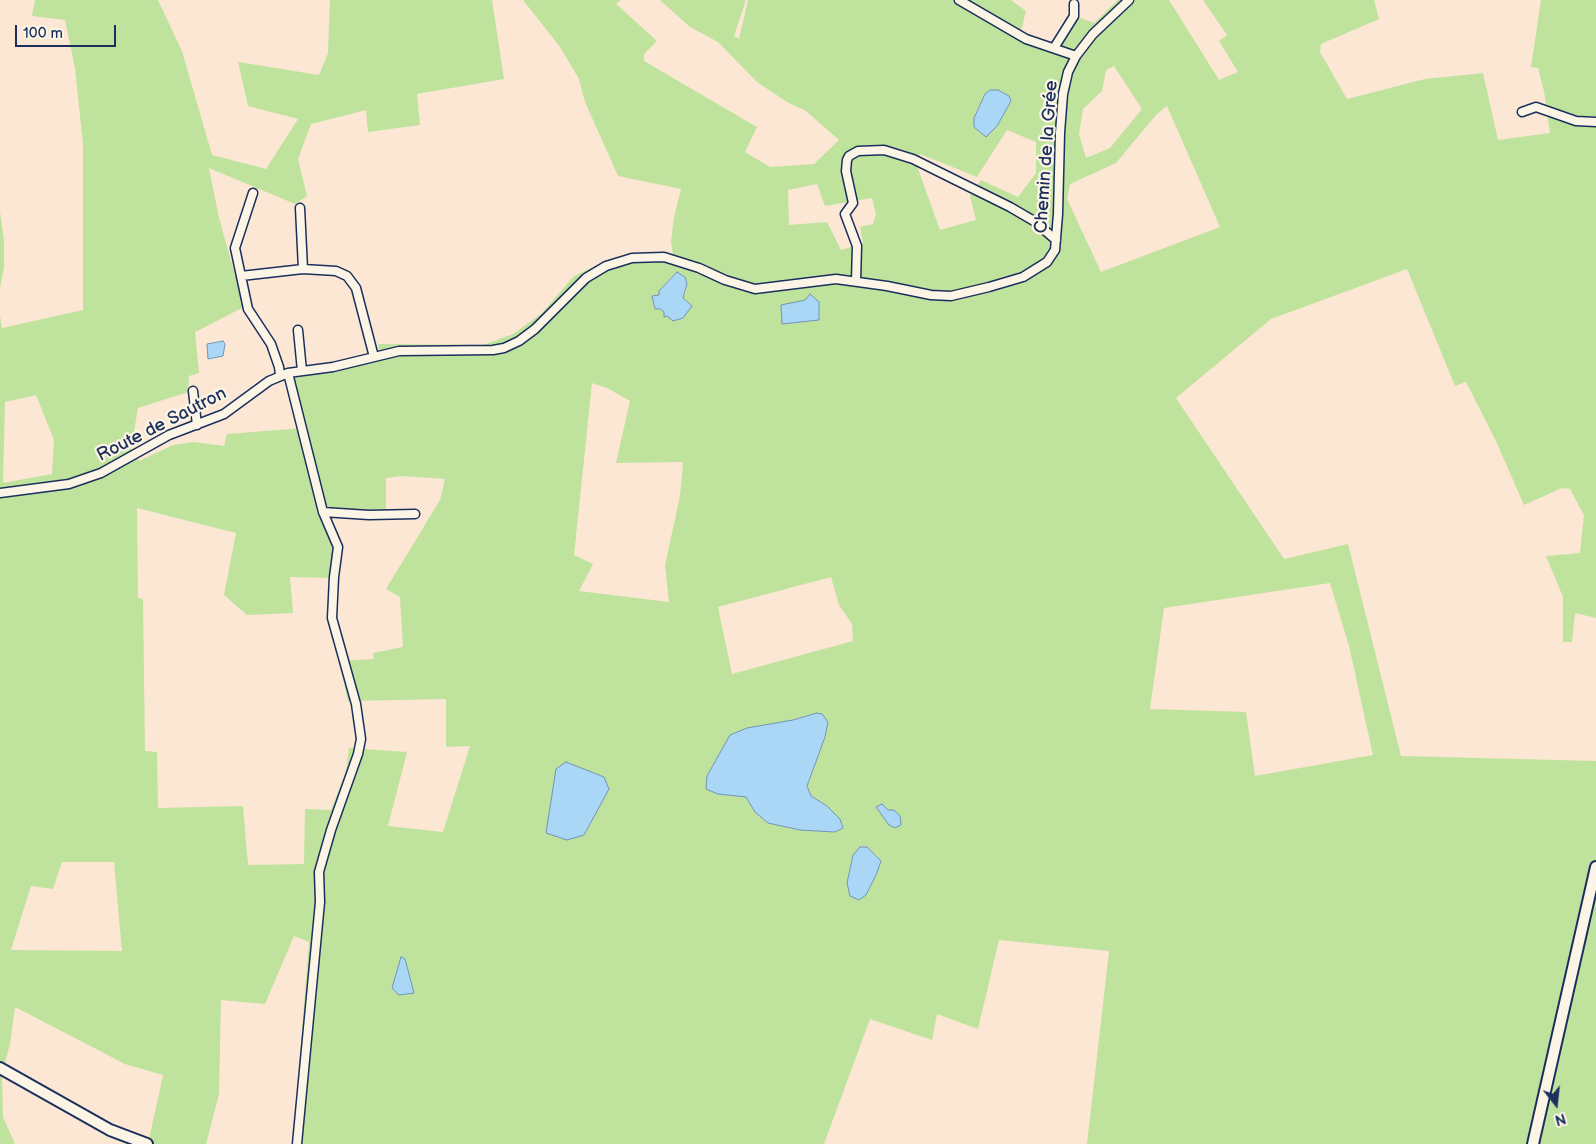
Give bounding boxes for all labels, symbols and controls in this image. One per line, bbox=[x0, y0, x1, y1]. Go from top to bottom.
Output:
scale bar bbox=[18, 15, 119, 47]
text: 100 m bbox=[23, 24, 63, 43]
street label: Chemin de la Grée bbox=[1031, 80, 1063, 234]
street label: Route de Sautron bbox=[94, 383, 230, 467]
north arrow bbox=[1531, 1079, 1581, 1129]
text: N bbox=[1553, 1109, 1568, 1129]

